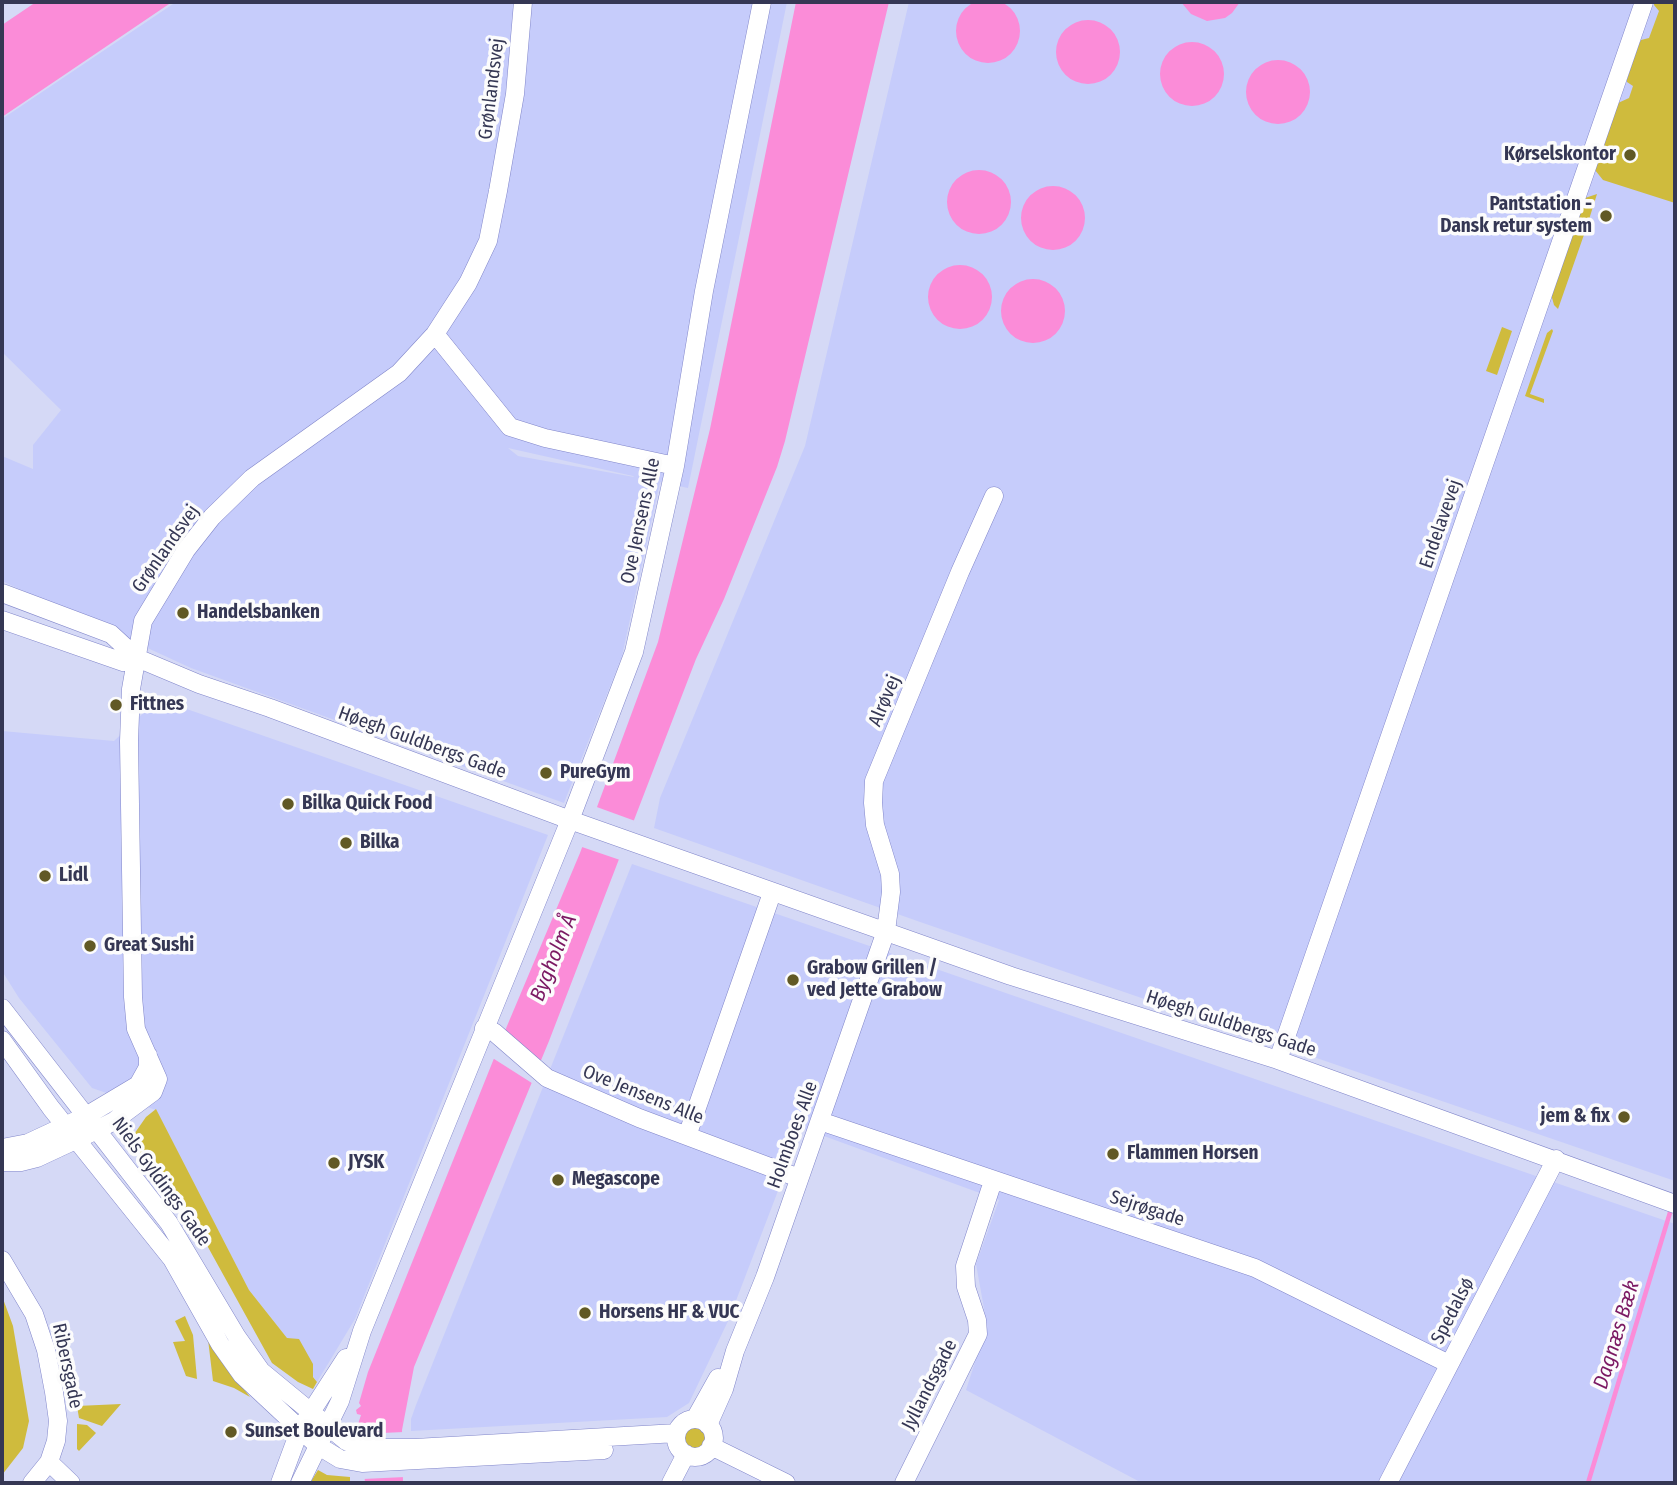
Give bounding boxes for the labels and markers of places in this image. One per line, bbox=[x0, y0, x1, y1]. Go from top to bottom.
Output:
place label: Kørselskontor bbox=[1504, 144, 1616, 166]
marker: Kørselskontor bbox=[1622, 147, 1638, 163]
place label: Pantstation - Dansk retur system bbox=[1440, 194, 1592, 238]
marker: Pantstation - Dansk retur system bbox=[1598, 208, 1614, 224]
place label: Handelsbanken bbox=[197, 602, 320, 624]
marker: Handelsbanken bbox=[175, 605, 191, 621]
place label: Fittnes bbox=[130, 694, 184, 716]
marker: Fittnes bbox=[108, 697, 124, 713]
place label: PureGym bbox=[560, 762, 631, 784]
marker: PureGym bbox=[538, 765, 554, 781]
place label: Bilka Quick Food bbox=[302, 793, 433, 815]
marker: Bilka Quick Food bbox=[280, 796, 296, 812]
place label: Bilka bbox=[360, 832, 400, 854]
marker: Bilka bbox=[338, 835, 354, 851]
place label: Lidl bbox=[59, 865, 88, 887]
marker: Lidl bbox=[37, 868, 53, 884]
place label: Great Sushi bbox=[104, 935, 194, 957]
marker: Great Sushi bbox=[82, 938, 98, 954]
place label: Grabow Grillen / ved Jette Grabow bbox=[807, 958, 942, 1002]
marker: Grabow Grillen / ved Jette Grabow bbox=[785, 972, 801, 988]
place label: jem & fix bbox=[1541, 1106, 1610, 1128]
marker: jem & fix bbox=[1616, 1109, 1632, 1125]
place label: Flammen Horsen bbox=[1127, 1143, 1259, 1165]
marker: Flammen Horsen bbox=[1105, 1146, 1121, 1162]
place label: JYSK bbox=[348, 1152, 384, 1174]
marker: JYSK bbox=[326, 1155, 342, 1171]
place label: Megascope bbox=[572, 1169, 660, 1191]
marker: Megascope bbox=[550, 1172, 566, 1188]
place label: Horsens HF & VUC bbox=[599, 1302, 739, 1324]
marker: Horsens HF & VUC bbox=[577, 1305, 593, 1321]
place label: Sunset Boulevard bbox=[245, 1421, 383, 1443]
marker: Sunset Boulevard bbox=[223, 1424, 239, 1440]

